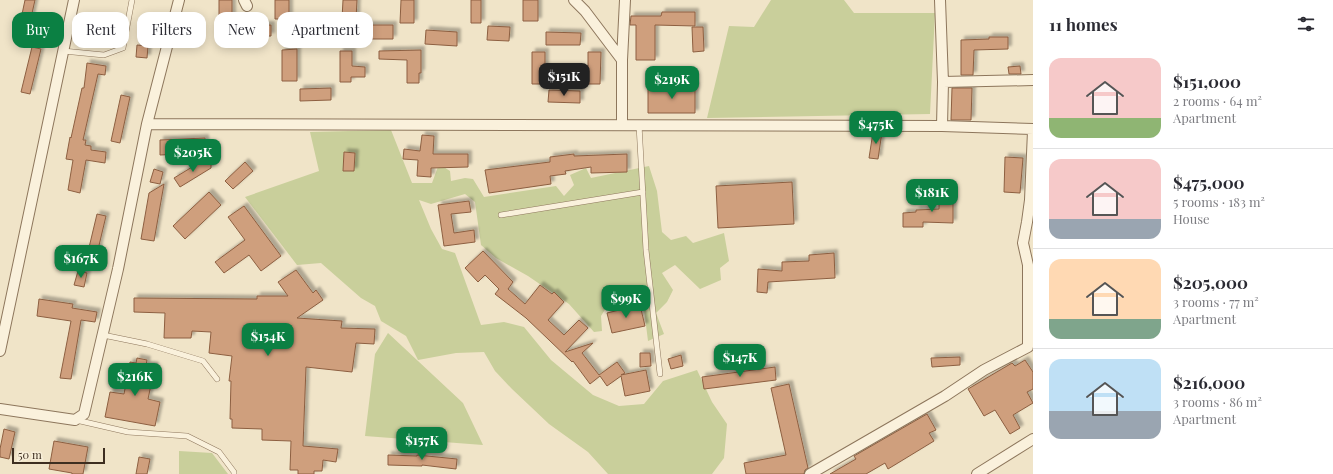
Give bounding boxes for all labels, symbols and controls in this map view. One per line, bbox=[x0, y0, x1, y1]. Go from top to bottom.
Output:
chip: Buy bbox=[12, 12, 64, 48]
chip: Rent bbox=[72, 12, 129, 48]
chip: Filters bbox=[137, 12, 206, 48]
chip: New bbox=[214, 12, 269, 48]
chip: Apartment bbox=[277, 12, 373, 48]
text: 11 homes bbox=[1049, 13, 1118, 35]
icon: filters bbox=[1295, 13, 1317, 35]
pin: $151K bbox=[536, 63, 592, 97]
pin: $219K bbox=[644, 66, 700, 100]
text: $151K bbox=[548, 67, 580, 84]
text: $219K bbox=[654, 70, 690, 87]
text: $151,000 bbox=[1173, 70, 1241, 92]
icon: home bbox=[1081, 74, 1129, 122]
text: 2 rooms · 64 m² bbox=[1173, 92, 1262, 109]
text: Apartment bbox=[1173, 109, 1236, 126]
pin: $475K bbox=[848, 111, 904, 145]
text: $475K bbox=[858, 115, 894, 132]
pin: $205K bbox=[165, 139, 221, 173]
text: $205K bbox=[174, 143, 212, 160]
text: $475,000 bbox=[1173, 171, 1245, 193]
icon: home bbox=[1081, 175, 1129, 223]
pin: $181K bbox=[904, 179, 960, 213]
text: $181K bbox=[915, 183, 949, 200]
text: 5 rooms · 183 m² bbox=[1173, 193, 1265, 210]
text: House bbox=[1173, 210, 1210, 227]
pin: $167K bbox=[53, 245, 109, 279]
text: $167K bbox=[64, 249, 98, 266]
text: $205,000 bbox=[1173, 271, 1248, 293]
icon: home bbox=[1081, 275, 1129, 323]
pin: $99K bbox=[602, 285, 650, 319]
text: $99K bbox=[610, 289, 642, 306]
text: 3 rooms · 77 m² bbox=[1173, 293, 1259, 310]
text: Apartment bbox=[1173, 310, 1236, 327]
pin: $154K bbox=[240, 323, 296, 357]
text: $154K bbox=[251, 327, 285, 344]
pin: $147K bbox=[712, 344, 768, 378]
text: $147K bbox=[723, 348, 757, 365]
pin: $216K bbox=[107, 363, 163, 397]
text: $216K bbox=[117, 367, 153, 384]
text: $216,000 bbox=[1173, 371, 1245, 393]
icon: home bbox=[1081, 375, 1129, 423]
text: 3 rooms · 86 m² bbox=[1173, 393, 1262, 410]
text: Apartment bbox=[1173, 410, 1236, 427]
pin: $157K bbox=[394, 427, 450, 461]
text: $157K bbox=[405, 431, 439, 448]
scale bar bbox=[12, 446, 105, 465]
text: 50 m bbox=[18, 447, 42, 462]

